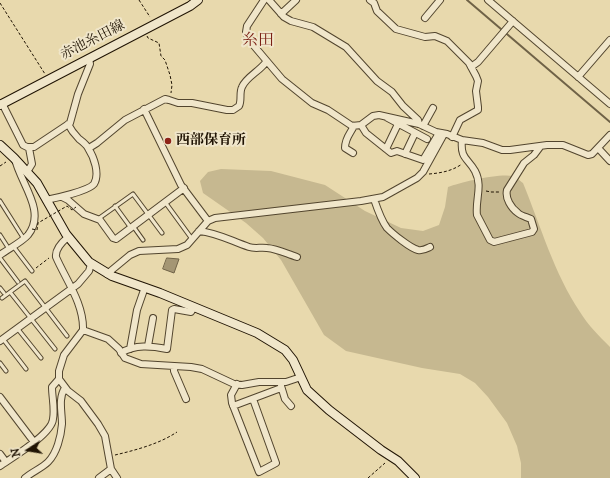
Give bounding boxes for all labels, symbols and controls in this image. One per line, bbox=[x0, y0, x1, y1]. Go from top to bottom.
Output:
street label: 赤池糸田線 bbox=[58, 18, 128, 64]
district label: 糸田 bbox=[242, 32, 274, 52]
place label: 西部保育所 bbox=[176, 133, 246, 149]
marker: 西部保育所 bbox=[163, 136, 173, 146]
north arrow bbox=[8, 430, 48, 470]
text: N bbox=[8, 447, 24, 458]

